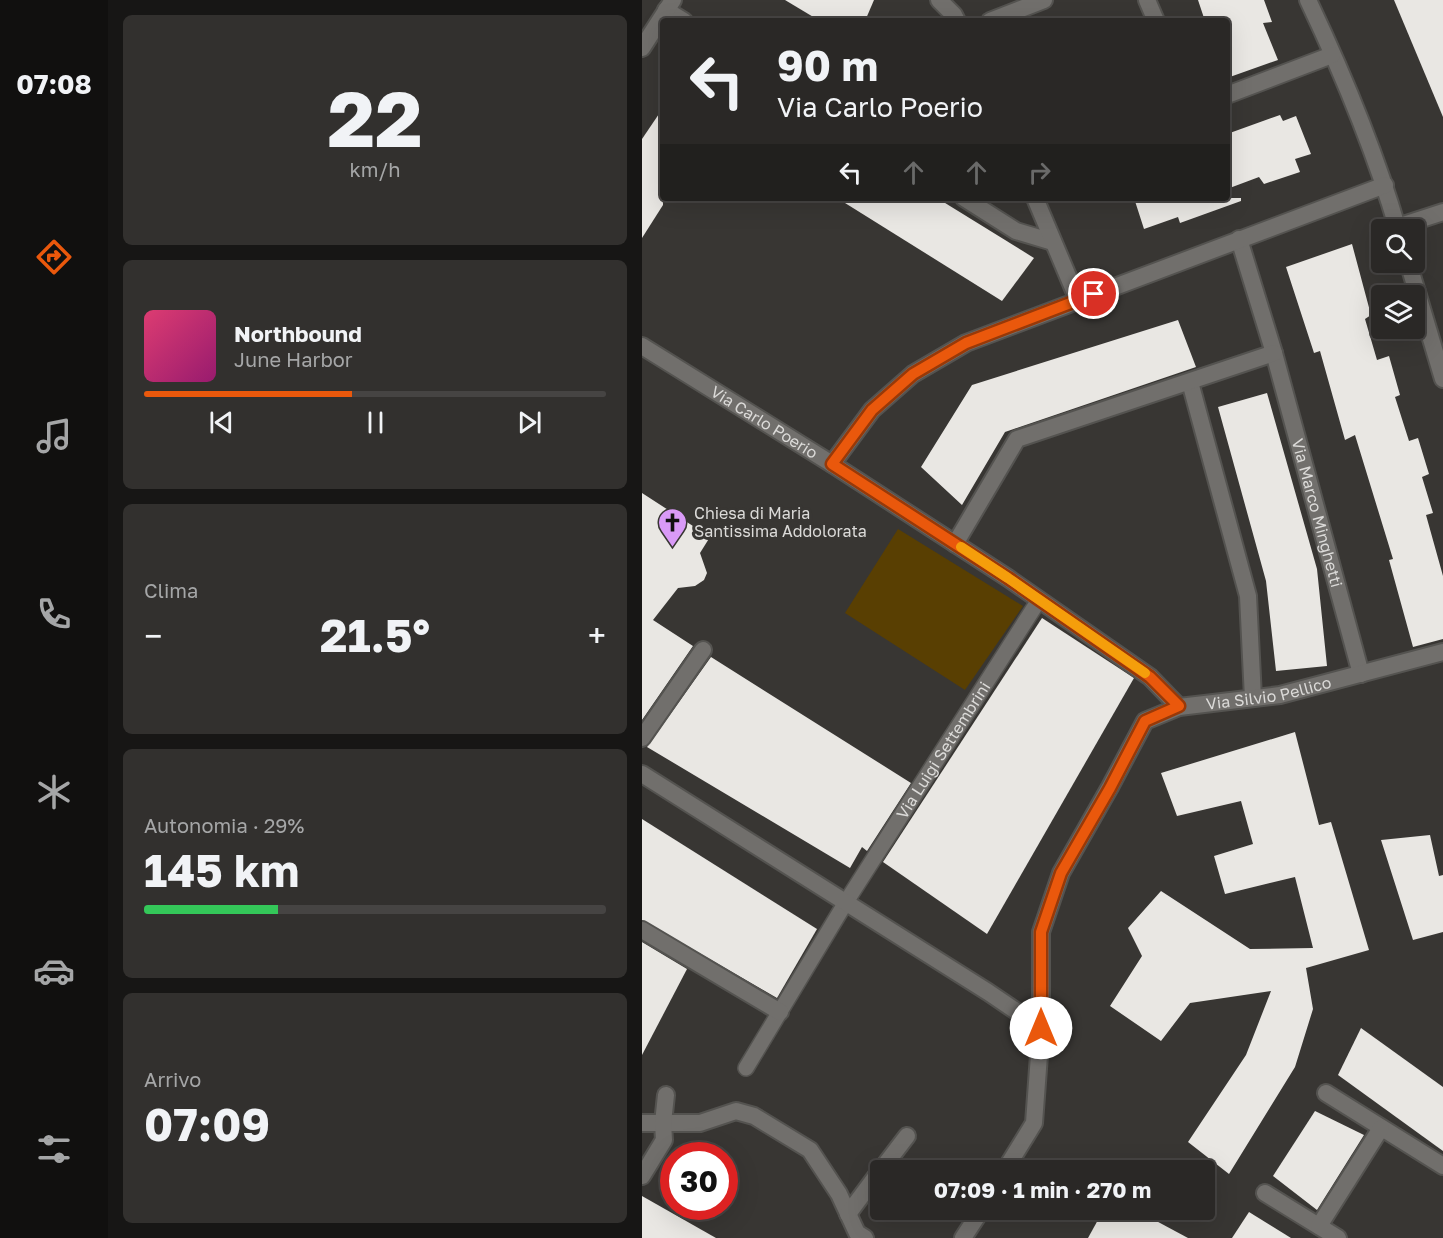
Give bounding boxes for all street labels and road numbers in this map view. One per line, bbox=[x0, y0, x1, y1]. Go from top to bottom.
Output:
street label: Via Carlo Poerio bbox=[707, 381, 822, 463]
street label: Via Marco Minghetti bbox=[1288, 436, 1347, 590]
street label: Via Silvio Pellico bbox=[1205, 672, 1333, 714]
street label: Via Luigi Settembrini bbox=[892, 678, 994, 823]

